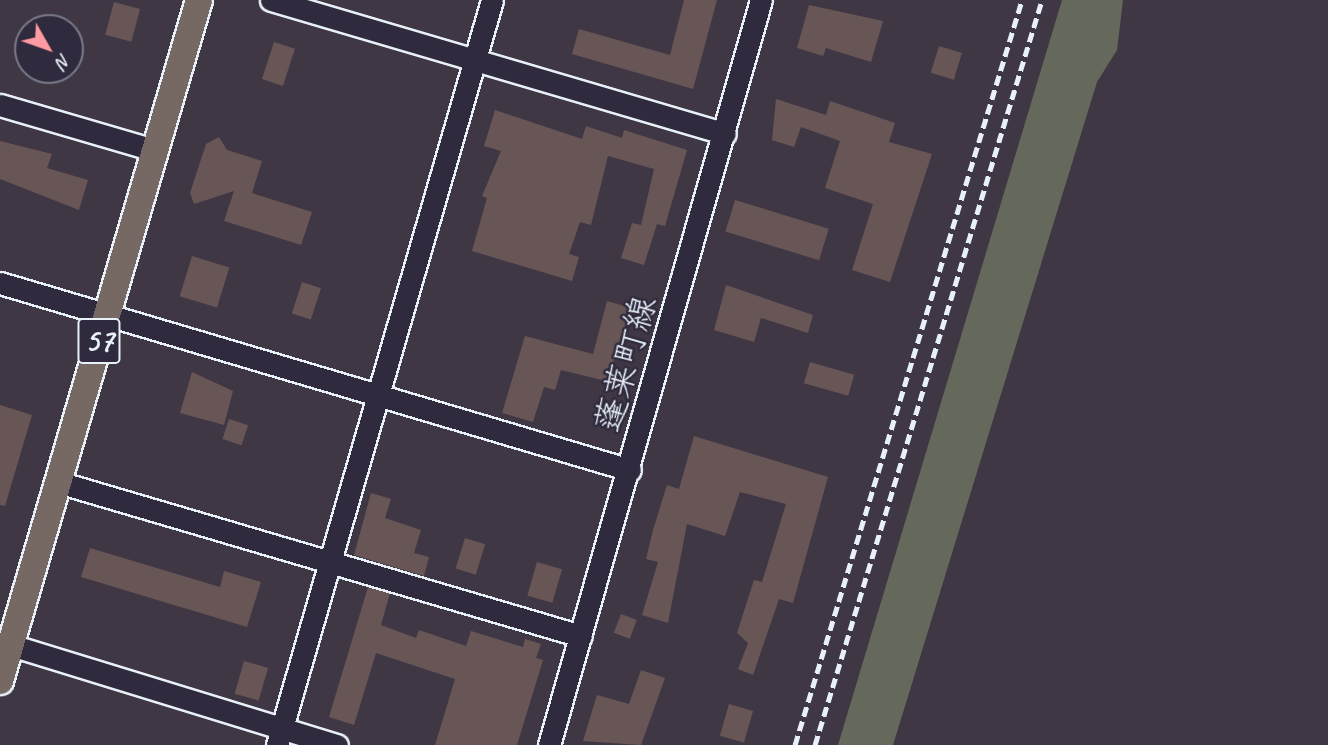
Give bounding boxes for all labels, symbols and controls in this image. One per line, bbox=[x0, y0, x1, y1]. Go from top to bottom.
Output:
north arrow bbox=[14, 14, 84, 84]
text: N bbox=[51, 49, 77, 73]
street label: 蓬莱町線 bbox=[587, 291, 665, 437]
road number: 57 bbox=[76, 312, 122, 370]

